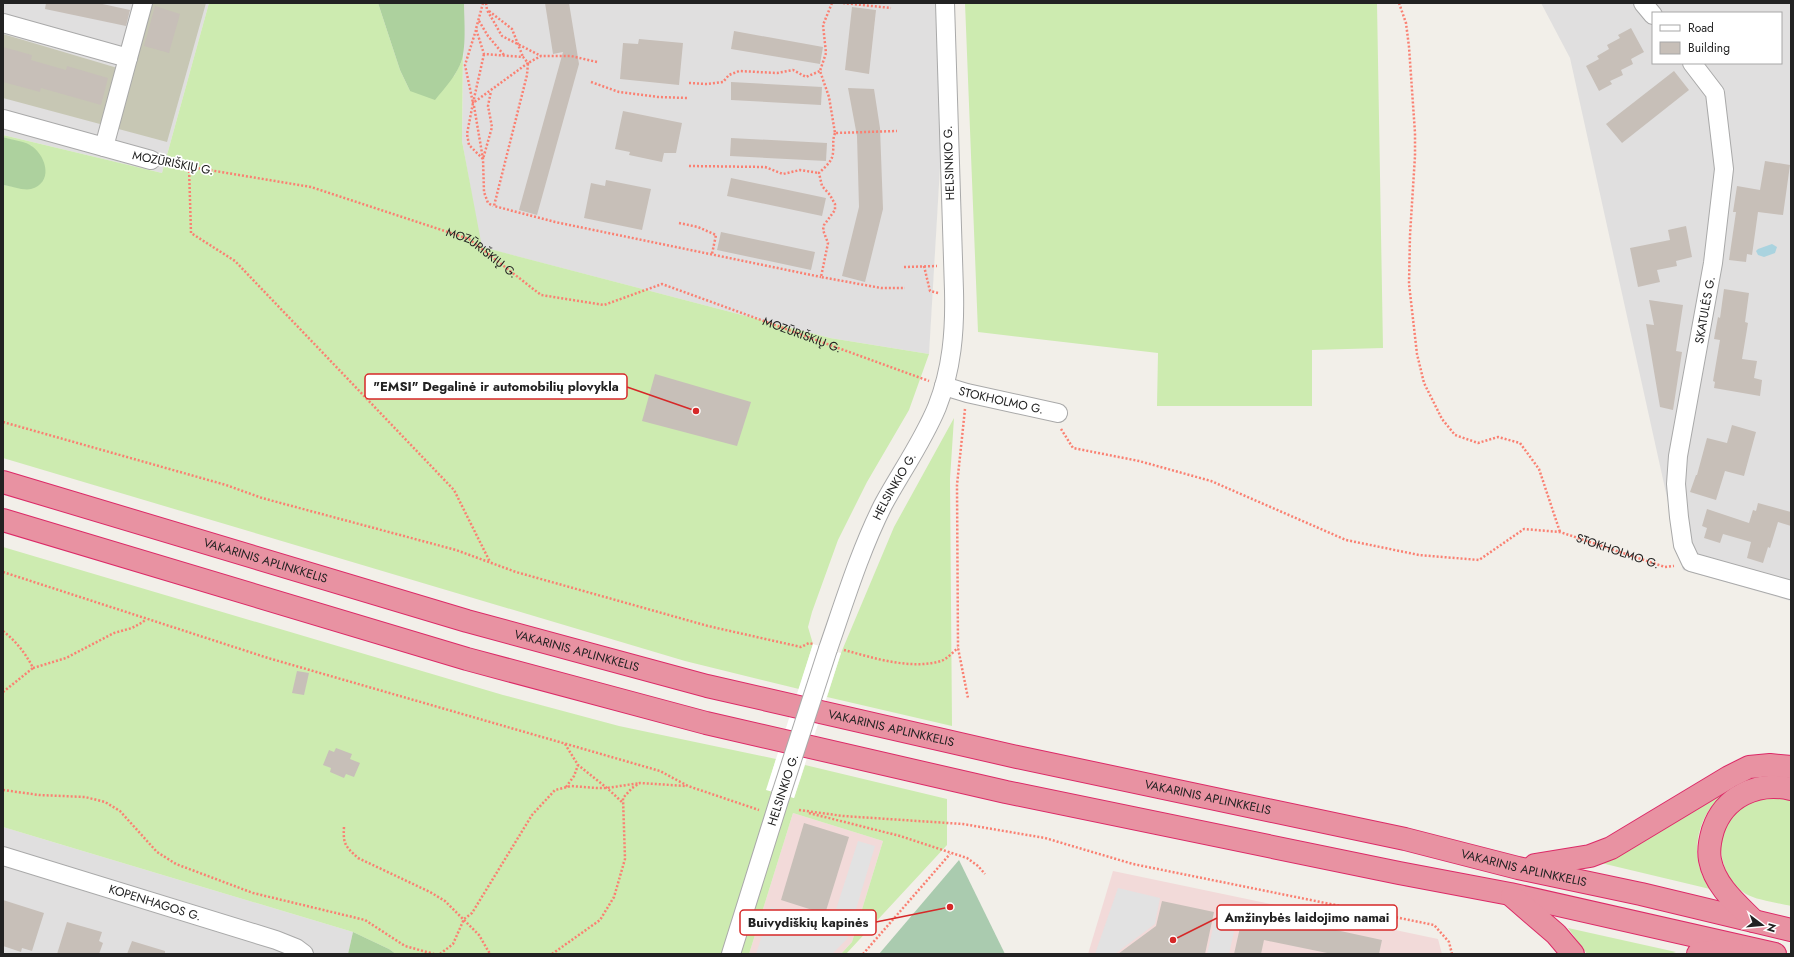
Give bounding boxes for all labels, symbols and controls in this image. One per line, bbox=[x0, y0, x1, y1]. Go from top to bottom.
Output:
legend bbox=[1652, 12, 1782, 64]
text: Road bbox=[1688, 19, 1714, 37]
text: Building bbox=[1688, 39, 1730, 57]
street label: HELSINKIO G. bbox=[939, 125, 959, 201]
street label: MOZŪRIŠKIŲ G. bbox=[131, 146, 215, 180]
street label: MOZŪRIŠKIŲ G. bbox=[444, 223, 521, 282]
street label: SKATULĖS G. bbox=[1690, 275, 1720, 345]
street label: MOZŪRIŠKIŲ G. bbox=[760, 312, 844, 357]
callout: "EMSI" Degalinė ir automobilių plovykla bbox=[365, 374, 627, 399]
text: "EMSI" Degalinė ir automobilių plovykla bbox=[373, 377, 619, 396]
street label: STOKHOLMO G. bbox=[956, 382, 1045, 419]
street label: HELSINKIO G. bbox=[868, 449, 921, 523]
street label: STOKHOLMO G. bbox=[1574, 529, 1662, 573]
street label: VAKARINIS APLINKKELIS bbox=[201, 534, 330, 588]
street label: VAKARINIS APLINKKELIS bbox=[512, 625, 642, 676]
street label: VAKARINIS APLINKKELIS bbox=[826, 705, 956, 751]
street label: HELSINKIO G. bbox=[763, 752, 803, 828]
street label: VAKARINIS APLINKKELIS bbox=[1143, 775, 1273, 820]
street label: VAKARINIS APLINKKELIS bbox=[1459, 845, 1589, 891]
street label: KOPENHAGOS G. bbox=[107, 880, 203, 925]
callout: Amžinybės laidojimo namai bbox=[1217, 905, 1397, 930]
north arrow bbox=[1742, 905, 1782, 945]
text: Amžinybės laidojimo namai bbox=[1224, 908, 1389, 927]
callout: Buivydiškių kapinės bbox=[740, 910, 876, 935]
text: Buivydiškių kapinės bbox=[748, 913, 868, 932]
text: N bbox=[1763, 921, 1781, 934]

